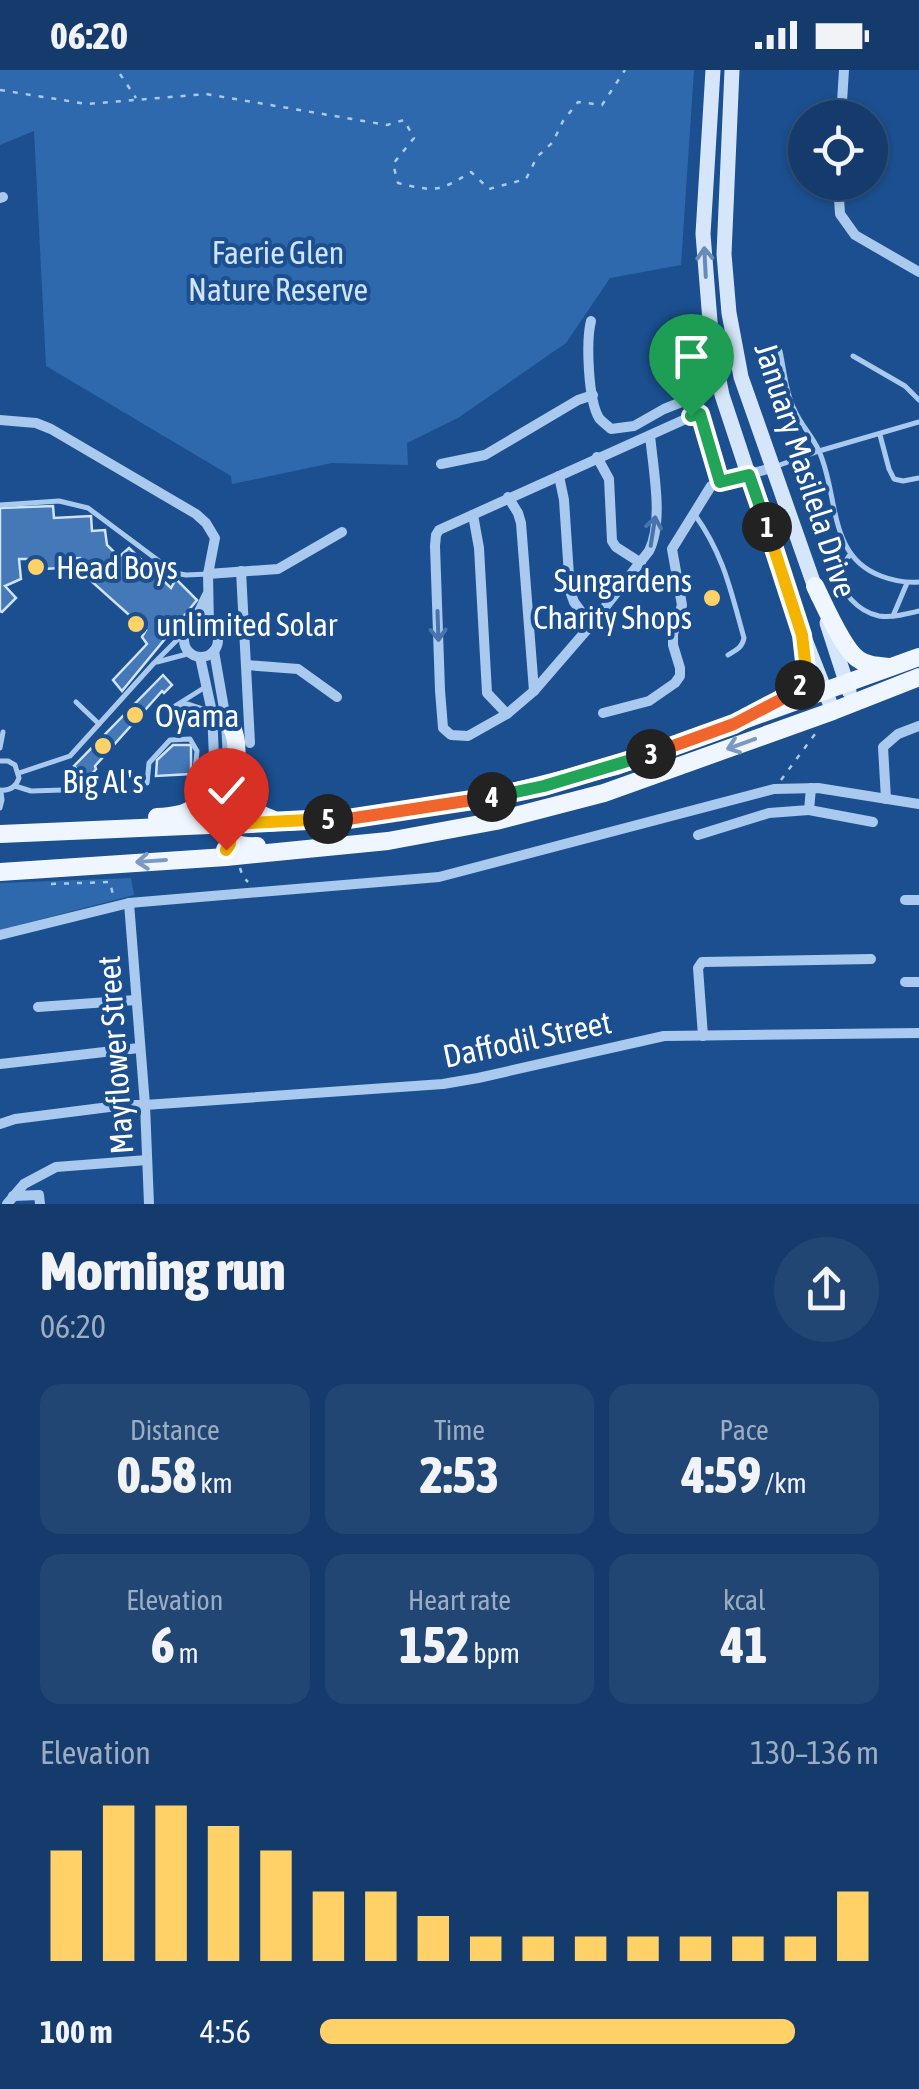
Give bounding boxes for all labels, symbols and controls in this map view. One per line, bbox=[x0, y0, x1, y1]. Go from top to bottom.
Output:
text: 06:20 bbox=[50, 14, 128, 57]
map controls bbox=[788, 100, 888, 200]
button: locate bbox=[788, 100, 888, 200]
park label: Faerie Glen Nature Reserve bbox=[188, 234, 368, 308]
one-way arrow bbox=[695, 246, 714, 278]
pin bbox=[649, 314, 734, 417]
icon: arrive bbox=[664, 329, 719, 384]
street label: January Masilela Drive bbox=[747, 338, 865, 602]
pin: 1 bbox=[742, 502, 792, 552]
text: 1 bbox=[760, 511, 774, 543]
one-way arrow bbox=[644, 515, 663, 548]
place label: Head Boys bbox=[56, 549, 178, 586]
marker: Head Boys bbox=[25, 556, 47, 578]
place label: Sungardens Charity Shops bbox=[533, 562, 692, 636]
marker: Sungardens Charity Shops bbox=[701, 587, 723, 609]
place label: unlimited Solar bbox=[156, 606, 338, 643]
one-way arrow bbox=[429, 610, 448, 642]
marker: unlimited Solar bbox=[125, 613, 147, 635]
pin: 2 bbox=[775, 660, 825, 710]
text: 2 bbox=[793, 669, 807, 701]
place label: Oyama bbox=[155, 697, 239, 734]
marker: Oyama bbox=[124, 704, 146, 726]
pin: 3 bbox=[626, 729, 676, 779]
marker: Big Al's bbox=[92, 735, 114, 757]
one-way arrow bbox=[727, 736, 758, 754]
text: 3 bbox=[644, 738, 658, 770]
pin bbox=[184, 748, 269, 851]
place label: Big Al's bbox=[62, 763, 144, 800]
icon: check bbox=[199, 763, 254, 818]
pin: 4 bbox=[467, 772, 517, 822]
text: 4 bbox=[485, 781, 499, 813]
pin: 5 bbox=[303, 794, 353, 844]
text: 5 bbox=[321, 803, 335, 835]
one-way arrow bbox=[135, 852, 167, 871]
street label: Mayflower Street bbox=[90, 955, 140, 1155]
street label: Daffodil Street bbox=[440, 1003, 614, 1075]
button: share bbox=[774, 1237, 879, 1342]
text: Morning run bbox=[40, 1239, 286, 1302]
text: 06:20 bbox=[40, 1308, 106, 1345]
text: Distance bbox=[130, 1414, 220, 1446]
text: Time bbox=[434, 1414, 485, 1446]
text: Pace bbox=[720, 1414, 769, 1446]
text: 0.58 bbox=[117, 1446, 196, 1504]
text: 2:53 bbox=[420, 1446, 499, 1504]
text: 4:59 bbox=[682, 1446, 761, 1504]
text: km bbox=[196, 1467, 233, 1499]
text: /km bbox=[761, 1467, 807, 1499]
text: Elevation bbox=[126, 1584, 223, 1616]
text: Heart rate bbox=[408, 1584, 511, 1616]
text: kcal bbox=[723, 1584, 765, 1616]
text: 6 bbox=[151, 1616, 175, 1674]
text: 152 bbox=[399, 1616, 469, 1674]
text: 41 bbox=[721, 1616, 768, 1674]
text: m bbox=[175, 1637, 199, 1669]
text: bpm bbox=[469, 1637, 520, 1669]
text: Elevation bbox=[40, 1734, 151, 1771]
text: 130–136 m bbox=[750, 1734, 879, 1771]
text: 100 m bbox=[40, 2013, 113, 2050]
text: 4:56 bbox=[200, 2013, 251, 2050]

